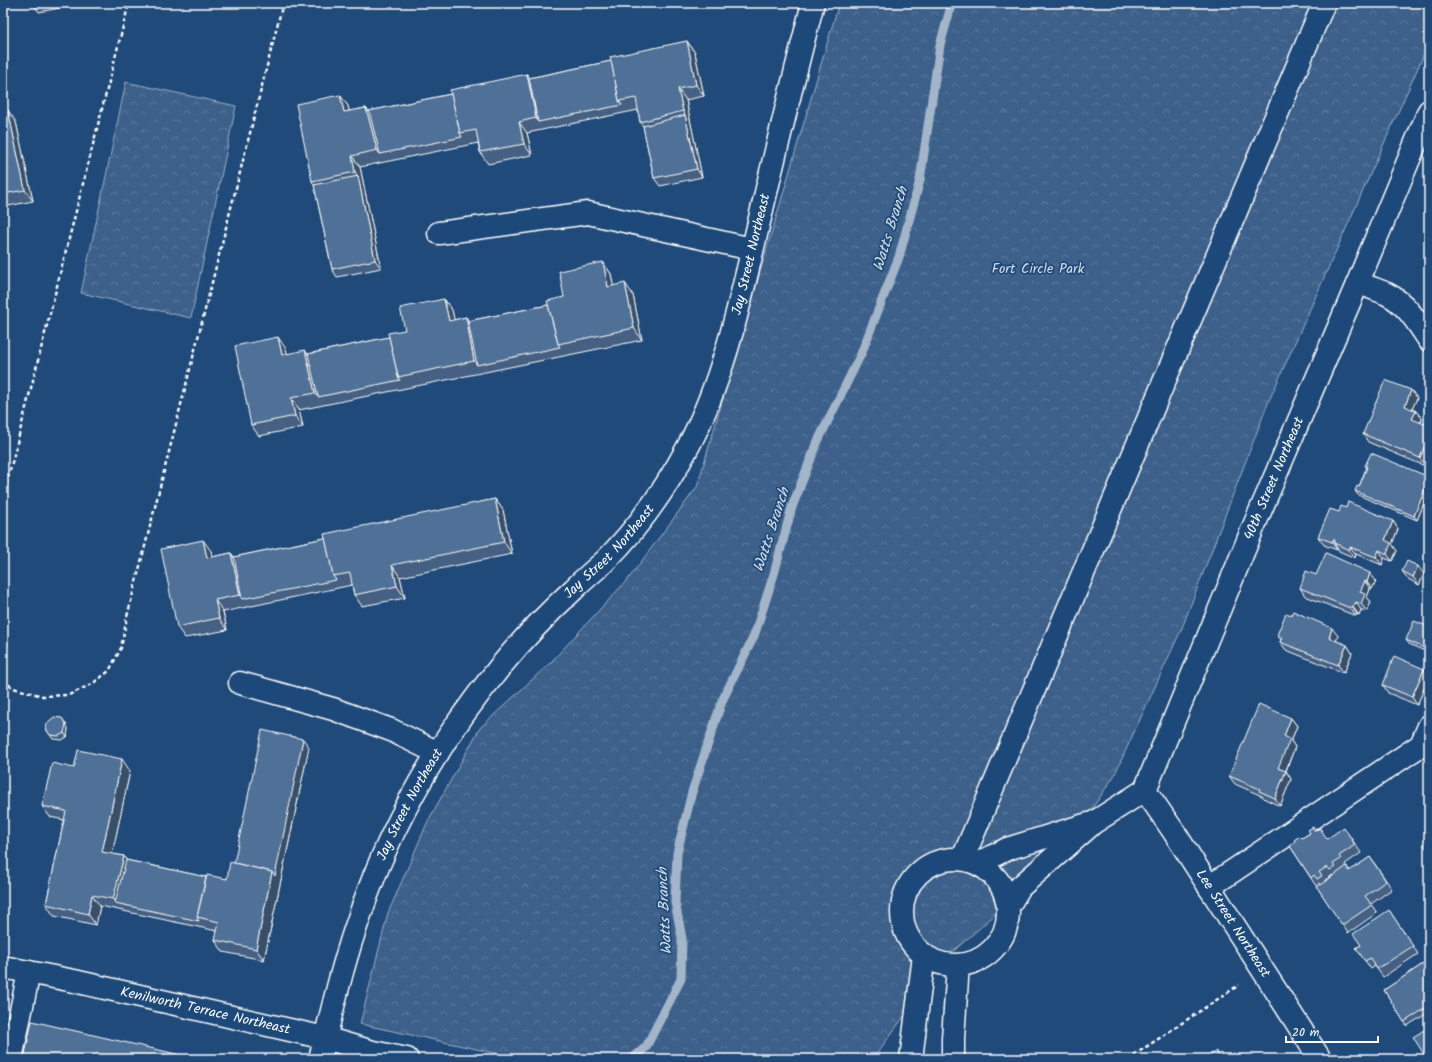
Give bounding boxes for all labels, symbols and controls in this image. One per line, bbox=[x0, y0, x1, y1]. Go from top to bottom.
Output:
water label: Watts Branch bbox=[867, 182, 916, 274]
street label: Jay Street Northeast bbox=[726, 191, 776, 317]
park label: Fort Circle Park bbox=[992, 258, 1085, 280]
street label: 40th Street Northeast bbox=[1238, 413, 1310, 543]
water label: Watts Branch bbox=[747, 483, 797, 575]
street label: Jay Street Northeast bbox=[559, 499, 661, 604]
street label: Jay Street Northeast bbox=[371, 744, 449, 864]
water label: Watts Branch bbox=[651, 865, 679, 955]
street label: Lee Street Northeast bbox=[1190, 865, 1276, 983]
street label: Kenilworth Terrace Northeast bbox=[118, 981, 293, 1041]
scale bar bbox=[1286, 1018, 1378, 1044]
text: 20 m bbox=[1292, 1023, 1320, 1042]

